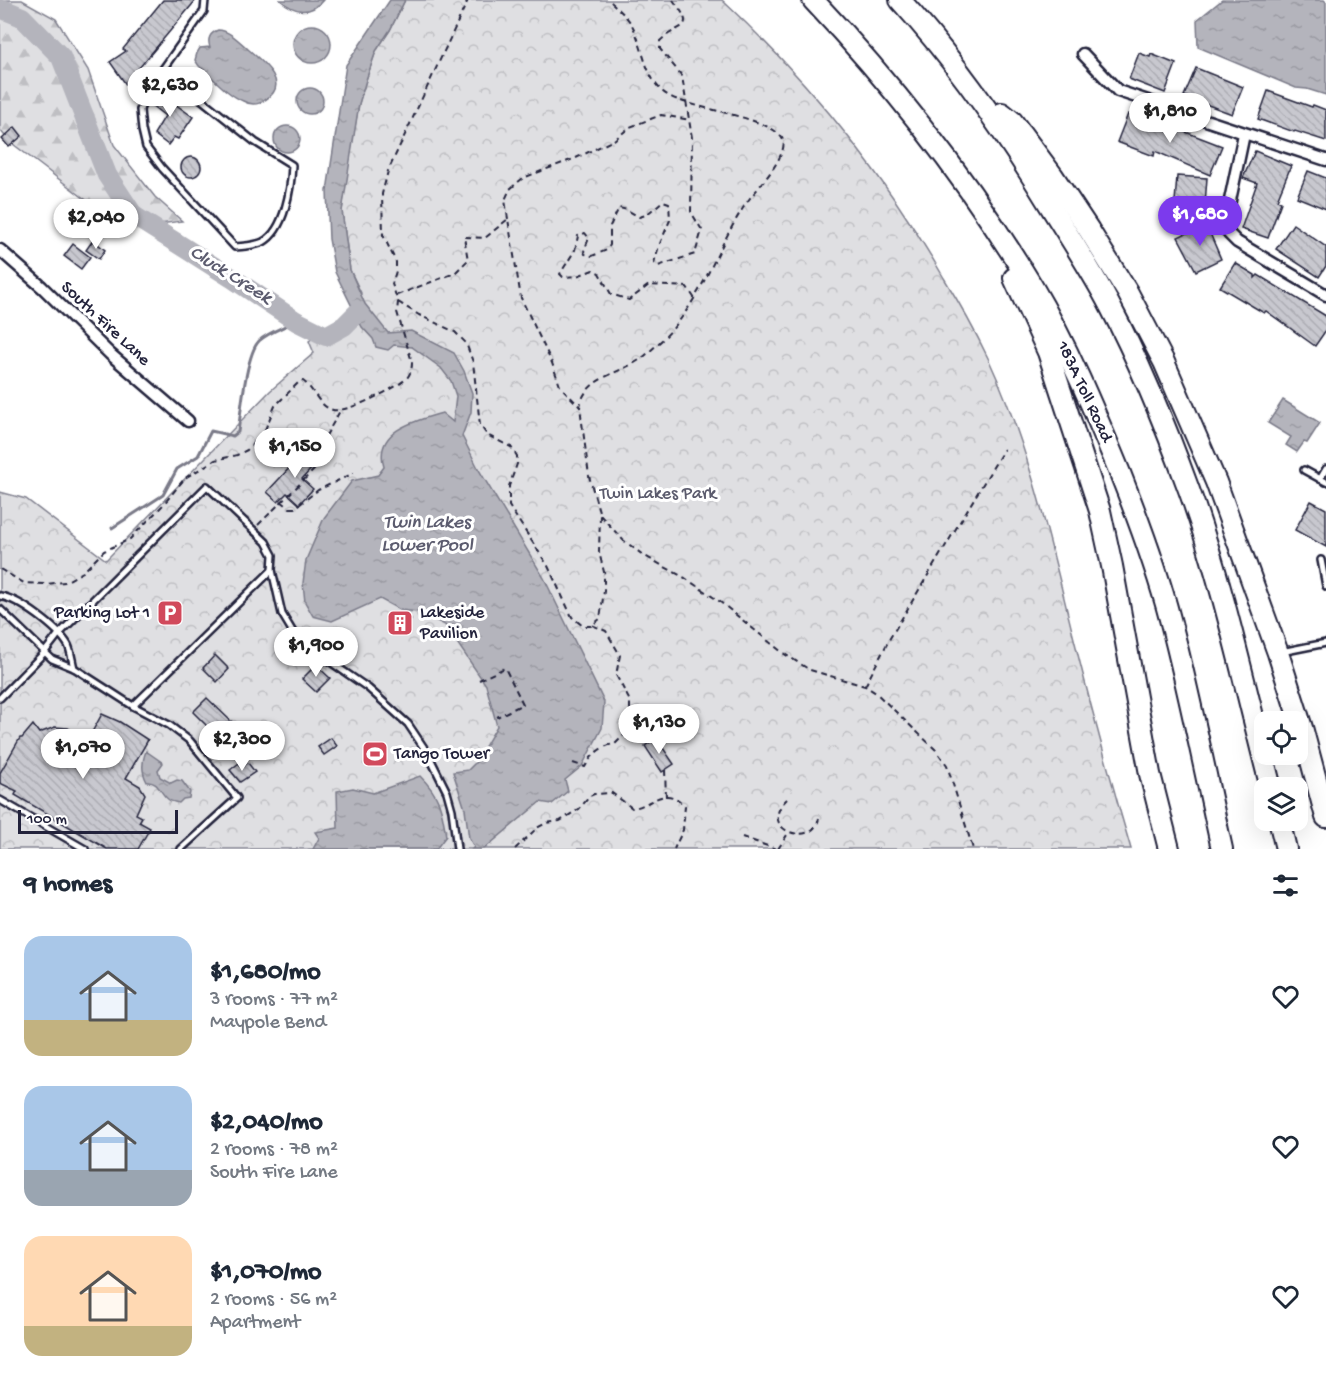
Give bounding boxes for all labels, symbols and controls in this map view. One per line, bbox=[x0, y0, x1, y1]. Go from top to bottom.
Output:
pin: $2,630 bbox=[121, 67, 219, 118]
text: $2,630 bbox=[142, 75, 198, 98]
pin: $1,810 bbox=[1121, 93, 1219, 144]
text: $1,810 bbox=[1143, 101, 1197, 124]
pin: $1,680 bbox=[1151, 196, 1249, 247]
pin: $2,040 bbox=[47, 199, 145, 250]
text: $1,680 bbox=[1172, 204, 1228, 227]
text: $2,040 bbox=[67, 207, 125, 230]
water label: Cluck Creek bbox=[185, 242, 277, 311]
street label: South Fire Lane bbox=[56, 277, 155, 371]
street label: 183A Toll Road bbox=[1051, 337, 1117, 447]
pin: $1,150 bbox=[246, 428, 344, 479]
text: $1,150 bbox=[268, 436, 322, 459]
park label: Twin Lakes Park bbox=[599, 484, 718, 505]
water label: Twin Lakes Lower Pool bbox=[381, 512, 474, 558]
parking icon: Parking Lot 1 bbox=[155, 598, 185, 628]
place label: Parking Lot 1 bbox=[53, 603, 150, 624]
place label: Lakeside Pavilion bbox=[419, 603, 485, 645]
building icon: Lakeside Pavilion bbox=[385, 608, 415, 638]
pin: $1,900 bbox=[267, 627, 365, 678]
text: $1,900 bbox=[288, 635, 344, 658]
pin: $1,130 bbox=[610, 704, 708, 755]
map controls bbox=[1254, 711, 1308, 831]
button: locate bbox=[1254, 711, 1308, 765]
text: $1,130 bbox=[632, 712, 686, 735]
pin: $2,300 bbox=[193, 721, 291, 772]
pin: $1,070 bbox=[34, 729, 132, 780]
text: $2,300 bbox=[213, 729, 271, 752]
text: $1,070 bbox=[55, 737, 111, 760]
sports icon: Tango Tower bbox=[360, 739, 390, 769]
place label: Tango Tower bbox=[393, 744, 491, 765]
button: layers bbox=[1254, 777, 1308, 831]
scale bar bbox=[18, 807, 178, 834]
text: 100 m bbox=[27, 811, 67, 830]
icon: filters bbox=[1269, 869, 1302, 902]
text: 9 homes bbox=[24, 870, 112, 901]
text: $1,680/mo bbox=[210, 958, 321, 989]
icon: home bbox=[72, 960, 144, 1032]
icon: heart bbox=[1269, 980, 1302, 1013]
text: 3 rooms · 77 m² bbox=[210, 989, 338, 1012]
text: Maypole Bend bbox=[210, 1012, 326, 1035]
text: $2,040/mo bbox=[210, 1108, 323, 1139]
icon: home bbox=[72, 1110, 144, 1182]
icon: heart bbox=[1269, 1130, 1302, 1163]
text: 2 rooms · 78 m² bbox=[210, 1139, 338, 1162]
text: South Fire Lane bbox=[210, 1162, 338, 1185]
text: $1,070/mo bbox=[210, 1258, 322, 1289]
icon: home bbox=[72, 1260, 144, 1332]
icon: heart bbox=[1269, 1280, 1302, 1313]
text: 2 rooms · 56 m² bbox=[210, 1289, 337, 1312]
text: Apartment bbox=[210, 1312, 300, 1335]

